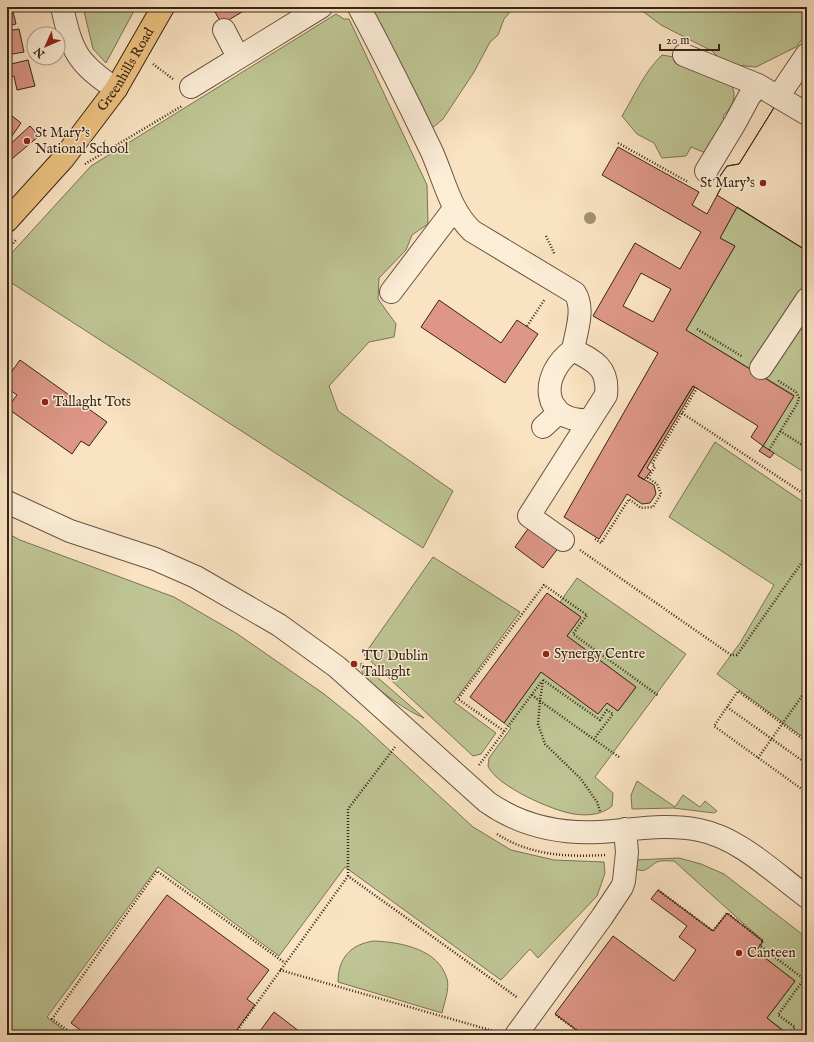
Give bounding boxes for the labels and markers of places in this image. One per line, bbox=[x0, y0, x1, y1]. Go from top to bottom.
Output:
place label: St Mary's National School bbox=[35, 124, 129, 158]
marker: St Mary's National School bbox=[22, 136, 32, 146]
place label: St Mary's bbox=[700, 174, 755, 192]
marker: St Mary's bbox=[758, 178, 768, 188]
place label: Tallaght Tots bbox=[53, 393, 131, 411]
marker: Tallaght Tots bbox=[40, 397, 50, 407]
place label: Synergy Centre bbox=[554, 645, 646, 663]
place label: TU Dublin Tallaght bbox=[362, 647, 429, 681]
marker: Synergy Centre bbox=[541, 649, 551, 659]
marker: TU Dublin Tallaght bbox=[349, 659, 359, 669]
place label: Canteen bbox=[747, 944, 796, 962]
marker: Canteen bbox=[734, 948, 744, 958]

